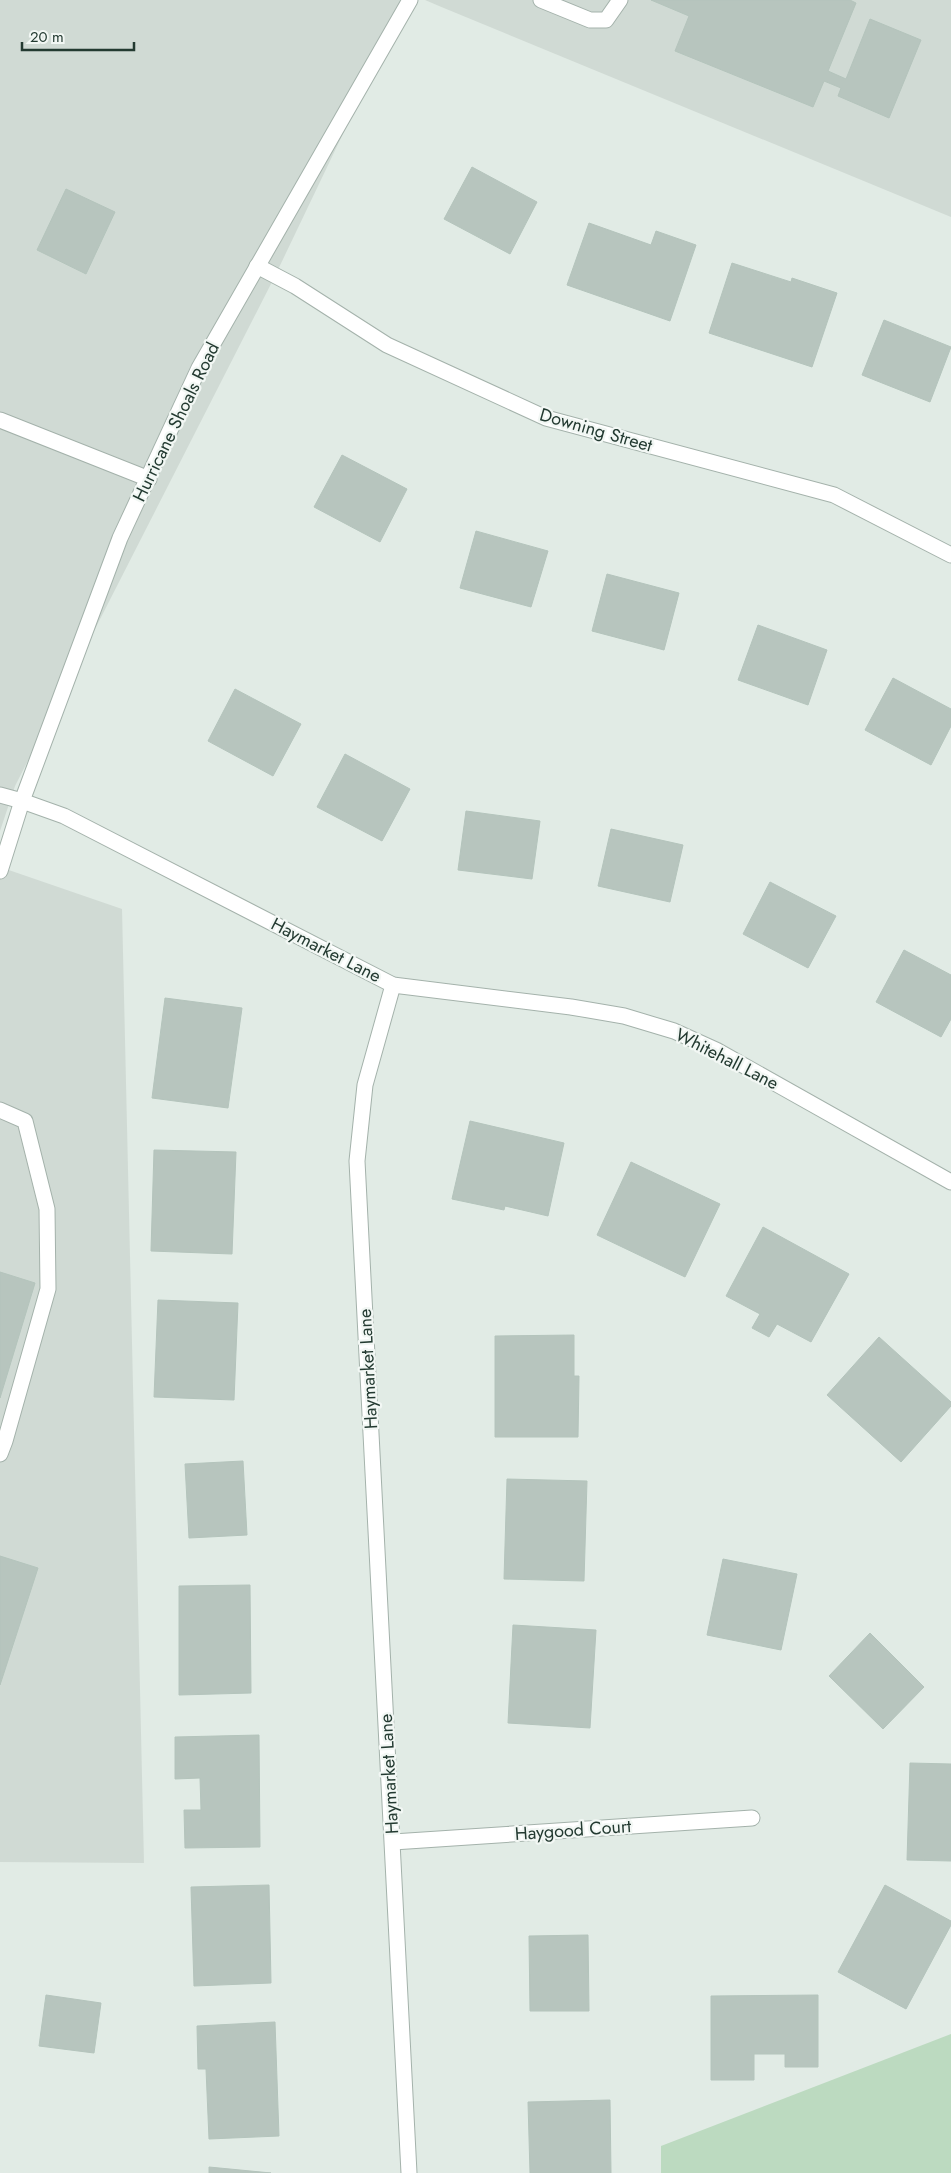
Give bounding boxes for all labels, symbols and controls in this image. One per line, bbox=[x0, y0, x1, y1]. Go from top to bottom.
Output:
scale bar bbox=[22, 20, 135, 52]
text: 20 m bbox=[30, 26, 64, 48]
street label: Hurricane Shoals Road bbox=[126, 338, 226, 506]
street label: Downing Street bbox=[537, 401, 656, 459]
street label: Haymarket Lane bbox=[266, 911, 386, 989]
street label: Whitehall Lane bbox=[671, 1022, 783, 1096]
street label: Haymarket Lane bbox=[352, 1308, 384, 1430]
street label: Haymarket Lane bbox=[373, 1713, 405, 1835]
street label: Haygood Court bbox=[514, 1813, 633, 1847]

